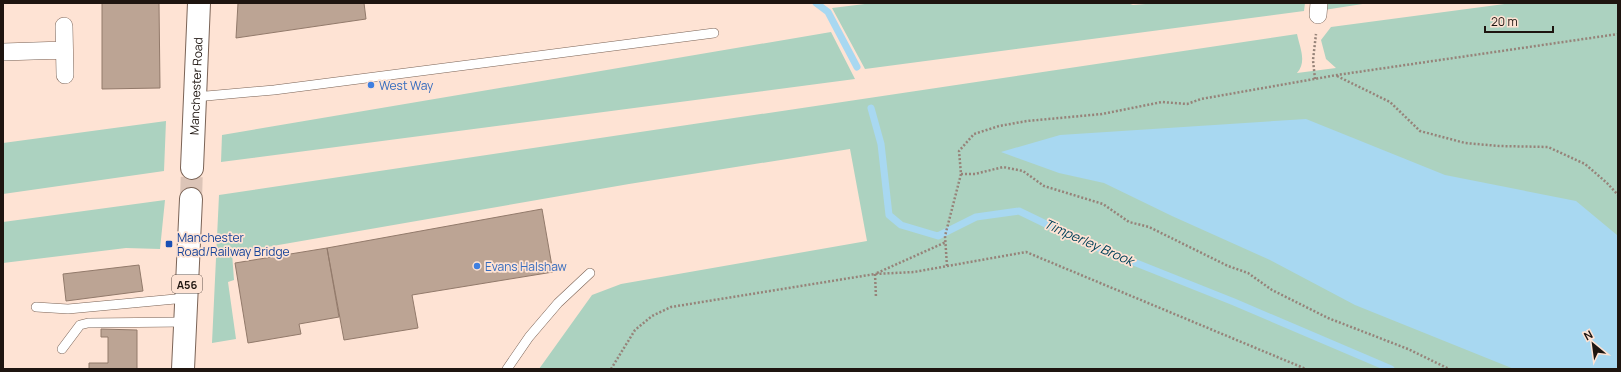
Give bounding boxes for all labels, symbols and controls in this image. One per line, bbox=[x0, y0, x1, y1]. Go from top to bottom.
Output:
scale bar bbox=[1485, 8, 1553, 34]
text: 20 m bbox=[1491, 13, 1518, 30]
street label: Manchester Road bbox=[185, 37, 206, 135]
place label: West Way bbox=[379, 77, 434, 94]
marker: West Way bbox=[366, 80, 376, 90]
water label: Timperley Brook bbox=[1041, 214, 1139, 271]
place label: Manchester Road/Railway Bridge bbox=[177, 229, 290, 260]
marker: Manchester Road/Railway Bridge bbox=[164, 239, 174, 249]
place label: Evans Halshaw bbox=[485, 258, 567, 275]
marker: Evans Halshaw bbox=[472, 261, 482, 271]
road number: A56 bbox=[172, 275, 202, 293]
north arrow bbox=[1573, 324, 1613, 364]
text: N bbox=[1581, 326, 1595, 343]

